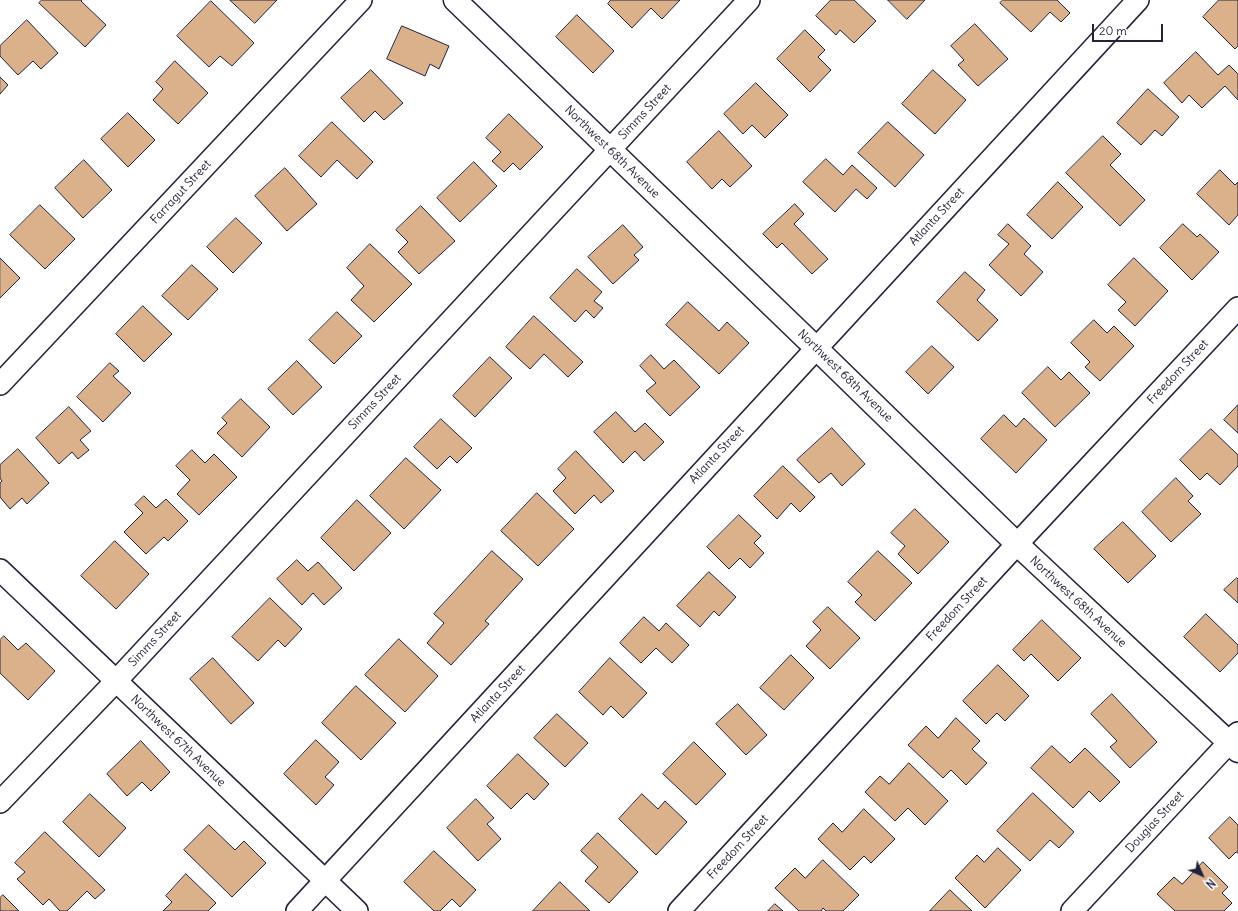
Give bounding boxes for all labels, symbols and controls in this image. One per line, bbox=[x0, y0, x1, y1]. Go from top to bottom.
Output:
scale bar bbox=[1094, 16, 1165, 42]
text: 20 m bbox=[1099, 23, 1127, 38]
street label: Simms Street bbox=[616, 81, 674, 143]
street label: Northwest 68th Avenue bbox=[561, 103, 663, 201]
street label: Farragut Street bbox=[148, 157, 214, 227]
street label: Atlanta Street bbox=[907, 185, 967, 249]
street label: Northwest 68th Avenue bbox=[794, 327, 896, 425]
street label: Freedom Street bbox=[1144, 337, 1212, 407]
street label: Simms Street bbox=[346, 371, 404, 433]
street label: Atlanta Street bbox=[687, 423, 747, 487]
street label: Northwest 68th Avenue bbox=[1027, 553, 1129, 651]
street label: Freedom Street bbox=[923, 574, 991, 644]
street label: Simms Street bbox=[126, 608, 184, 670]
street label: Atlanta Street bbox=[468, 662, 528, 726]
street label: Northwest 67th Avenue bbox=[128, 692, 228, 790]
street label: Douglas Street bbox=[1123, 788, 1187, 856]
street label: Freedom Street bbox=[704, 812, 772, 882]
north arrow bbox=[1182, 855, 1222, 895]
text: N bbox=[1203, 876, 1218, 891]

